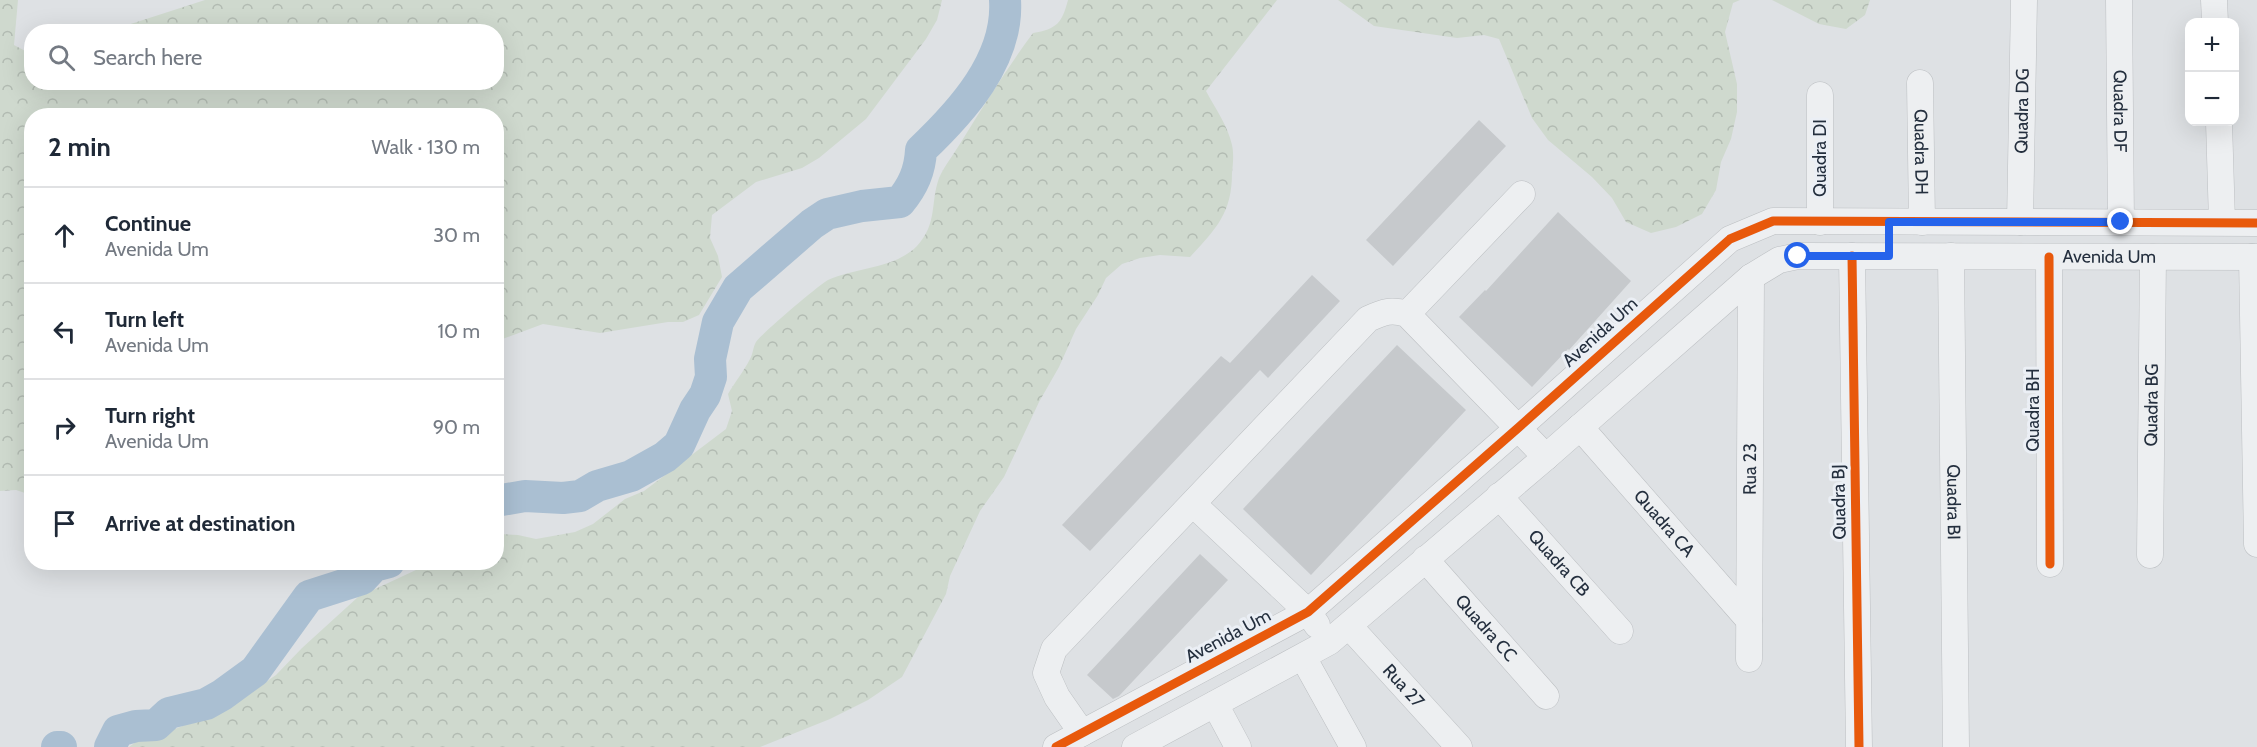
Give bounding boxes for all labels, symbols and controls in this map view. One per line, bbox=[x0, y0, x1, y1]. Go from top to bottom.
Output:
map controls bbox=[2185, 18, 2239, 126]
button: + bbox=[2185, 18, 2239, 72]
search box bbox=[24, 24, 504, 90]
icon: search bbox=[45, 41, 78, 74]
text: Search here bbox=[93, 44, 202, 71]
street label: Quadra DG bbox=[2010, 68, 2034, 154]
street label: Quadra DF bbox=[2109, 70, 2131, 153]
button: − bbox=[2185, 72, 2239, 126]
street label: Quadra DH bbox=[1909, 109, 1933, 195]
street label: Quadra DI bbox=[1809, 119, 1831, 197]
text: 2 min bbox=[48, 131, 111, 163]
text: Walk · 130 m bbox=[372, 135, 480, 159]
route end bbox=[2107, 208, 2133, 234]
text: Continue bbox=[105, 210, 191, 237]
icon: ahead bbox=[48, 219, 81, 252]
text: 30 m bbox=[433, 223, 480, 247]
text: Avenida Um bbox=[105, 237, 209, 261]
route start bbox=[1784, 242, 1810, 268]
street label: Avenida Um bbox=[2062, 246, 2156, 268]
street label: Avenida Um bbox=[1558, 293, 1642, 371]
text: Turn left bbox=[105, 306, 184, 333]
icon: left bbox=[48, 315, 81, 348]
text: 10 m bbox=[437, 319, 480, 343]
text: Avenida Um bbox=[105, 333, 209, 357]
street label: Quadra BG bbox=[2140, 363, 2163, 447]
street label: Quadra BH bbox=[2022, 368, 2044, 452]
text: Turn right bbox=[105, 402, 195, 429]
icon: right bbox=[48, 411, 81, 444]
text: 90 m bbox=[433, 415, 480, 439]
text: Avenida Um bbox=[105, 429, 209, 453]
street label: Rua 23 bbox=[1739, 443, 1761, 495]
street label: Quadra BJ bbox=[1827, 464, 1851, 540]
street label: Quadra BI bbox=[1942, 464, 1965, 540]
street label: Quadra CA bbox=[1629, 485, 1700, 562]
icon: arrive bbox=[48, 507, 81, 540]
text: Arrive at destination bbox=[105, 510, 295, 537]
street label: Quadra CB bbox=[1524, 525, 1595, 601]
street label: Quadra CC bbox=[1450, 590, 1521, 666]
street label: Avenida Um bbox=[1182, 604, 1274, 668]
street label: Rua 27 bbox=[1378, 660, 1429, 712]

